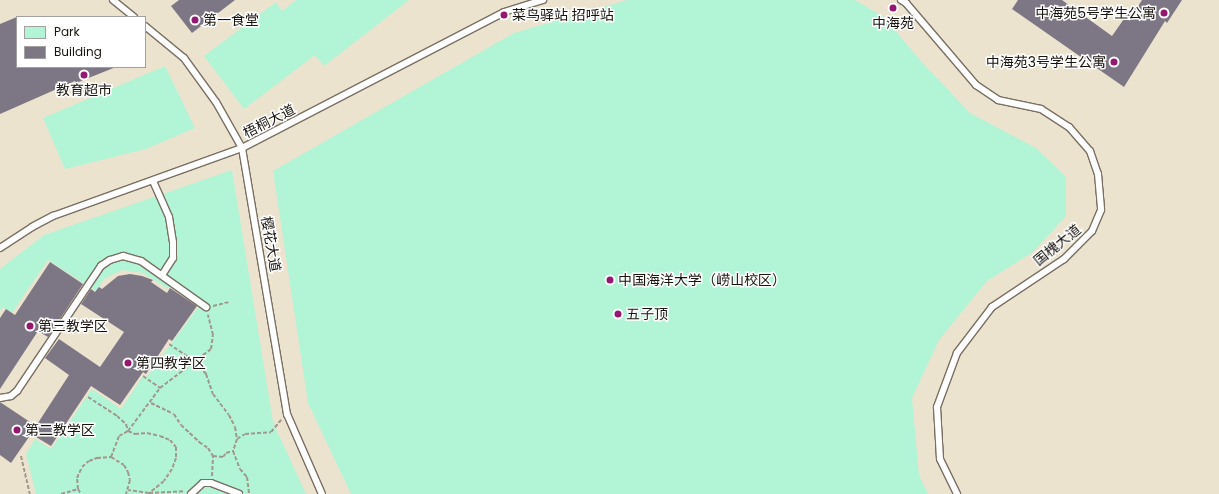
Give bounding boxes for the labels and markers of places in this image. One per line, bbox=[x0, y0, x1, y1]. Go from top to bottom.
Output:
marker: 中海苑 bbox=[888, 3, 898, 13]
place label: 中海苑5号学生公寓 bbox=[1035, 5, 1156, 21]
place label: 菜鸟驿站 招呼站 bbox=[512, 7, 614, 23]
marker: 中海苑5号学生公寓 bbox=[1159, 8, 1169, 18]
marker: 菜鸟驿站 招呼站 bbox=[499, 10, 509, 20]
place label: 第一食堂 bbox=[203, 12, 259, 28]
marker: 第一食堂 bbox=[190, 15, 200, 25]
place label: 中海苑 bbox=[872, 15, 914, 31]
place label: 中海苑3号学生公寓 bbox=[986, 54, 1106, 70]
marker: 中海苑3号学生公寓 bbox=[1109, 57, 1119, 67]
marker: 教育超市 bbox=[79, 70, 89, 80]
place label: 教育超市 bbox=[56, 82, 112, 98]
place label: 中国海洋大学（崂山校区） bbox=[618, 272, 786, 288]
marker: 中国海洋大学（崂山校区） bbox=[605, 275, 615, 285]
place label: 五子顶 bbox=[626, 306, 668, 322]
marker: 五子顶 bbox=[613, 309, 623, 319]
place label: 第三教学区 bbox=[38, 318, 108, 334]
marker: 第三教学区 bbox=[25, 321, 35, 331]
place label: 第四教学区 bbox=[136, 355, 206, 371]
marker: 第四教学区 bbox=[123, 358, 133, 368]
place label: 第二教学区 bbox=[25, 422, 95, 438]
marker: 第二教学区 bbox=[12, 425, 22, 435]

